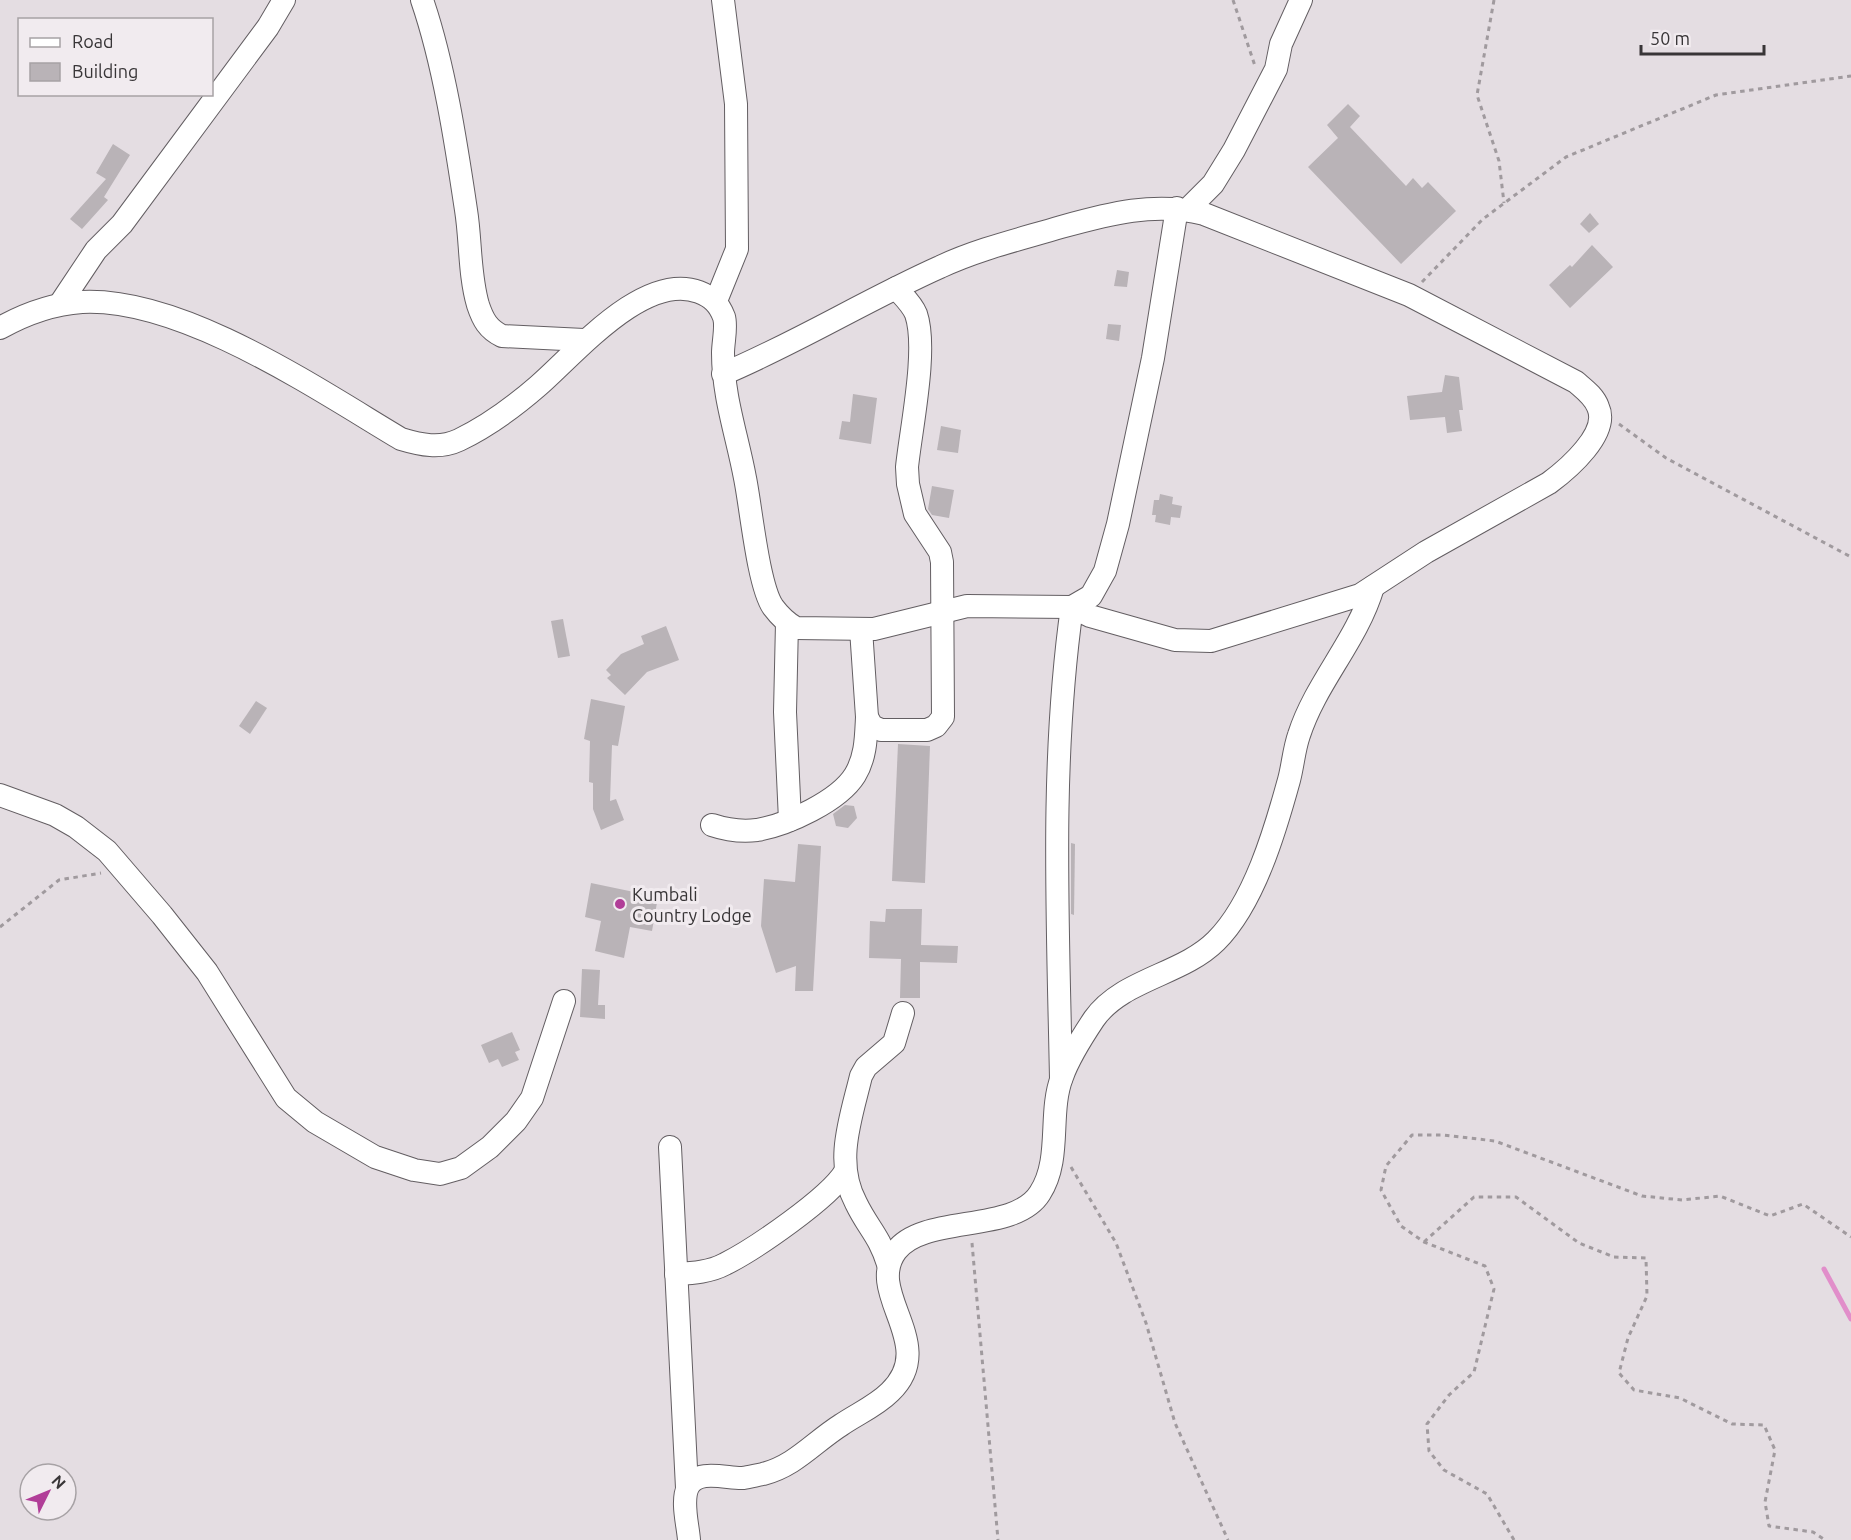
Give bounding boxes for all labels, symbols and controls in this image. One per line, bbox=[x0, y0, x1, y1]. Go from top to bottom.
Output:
legend bbox=[18, 18, 213, 96]
scale bar bbox=[1641, 18, 1764, 56]
text: 50 m bbox=[1650, 28, 1690, 48]
text: Road bbox=[72, 31, 114, 51]
text: Building bbox=[72, 61, 138, 81]
place label: Kumbali Country Lodge bbox=[632, 884, 752, 925]
marker: Kumbali Country Lodge bbox=[613, 897, 627, 911]
north arrow bbox=[18, 1462, 78, 1522]
text: N bbox=[48, 1471, 70, 1492]

